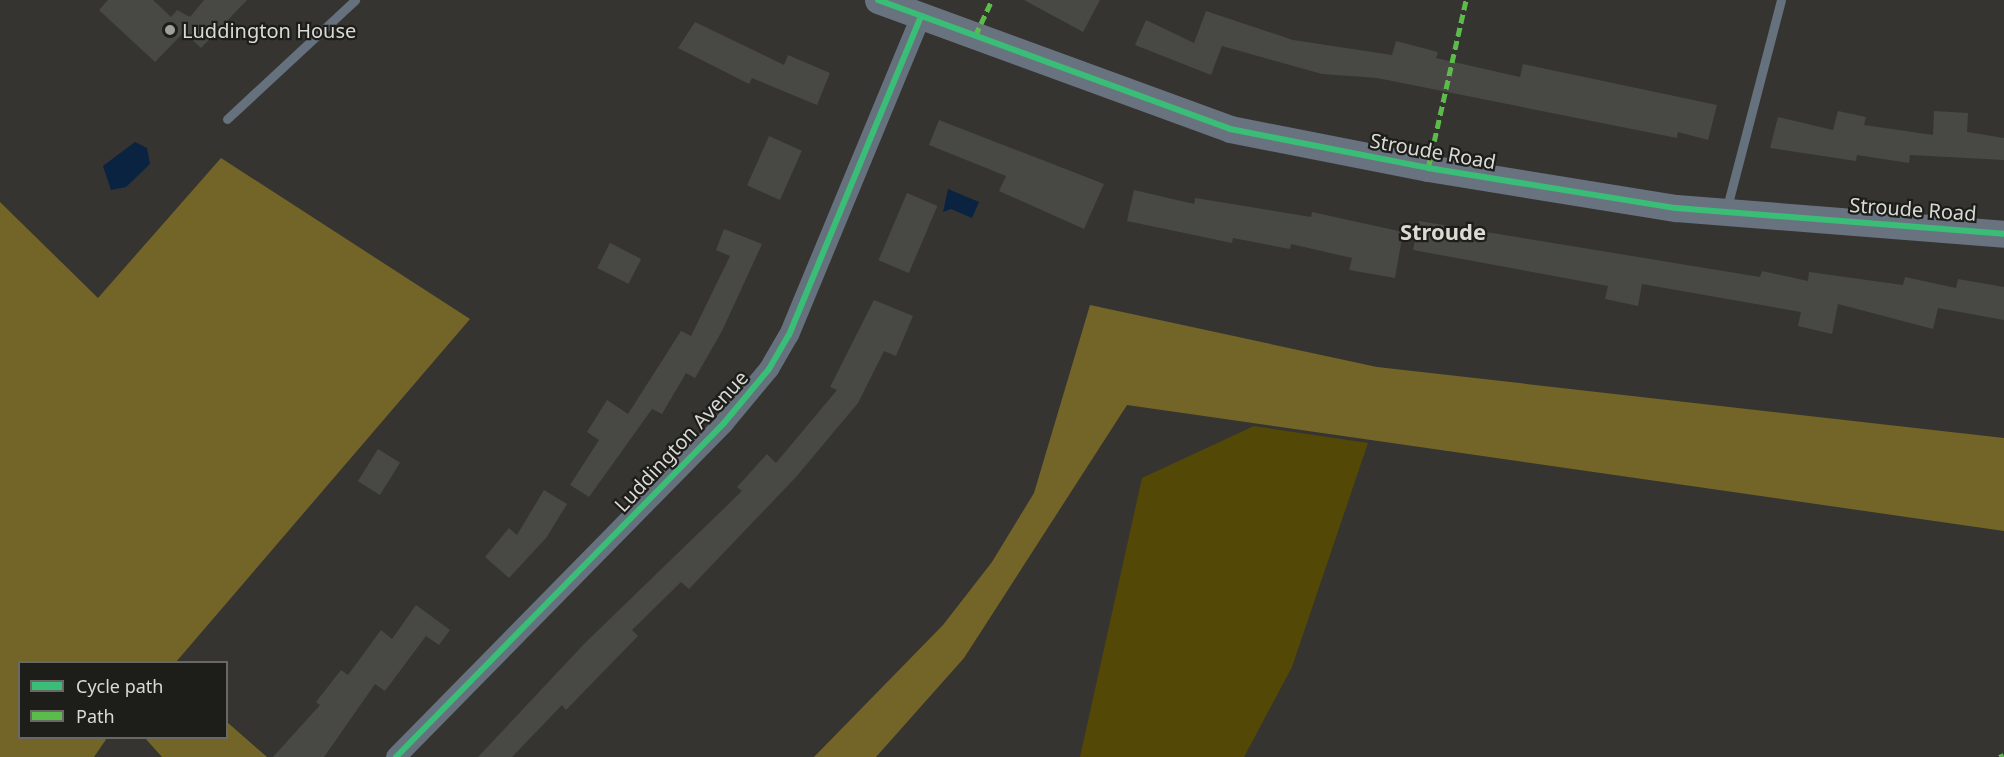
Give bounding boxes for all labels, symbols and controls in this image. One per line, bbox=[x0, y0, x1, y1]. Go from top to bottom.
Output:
place label: Luddington House bbox=[182, 18, 356, 42]
marker: Luddington House bbox=[163, 23, 177, 37]
street label: Stroude Road bbox=[1368, 128, 1498, 174]
street label: Stroude Road bbox=[1849, 193, 1977, 225]
district label: Stroude bbox=[1400, 219, 1486, 245]
street label: Luddington Avenue bbox=[609, 365, 753, 517]
legend bbox=[18, 661, 228, 739]
text: Cycle path bbox=[76, 674, 163, 698]
text: Path bbox=[76, 704, 115, 728]

